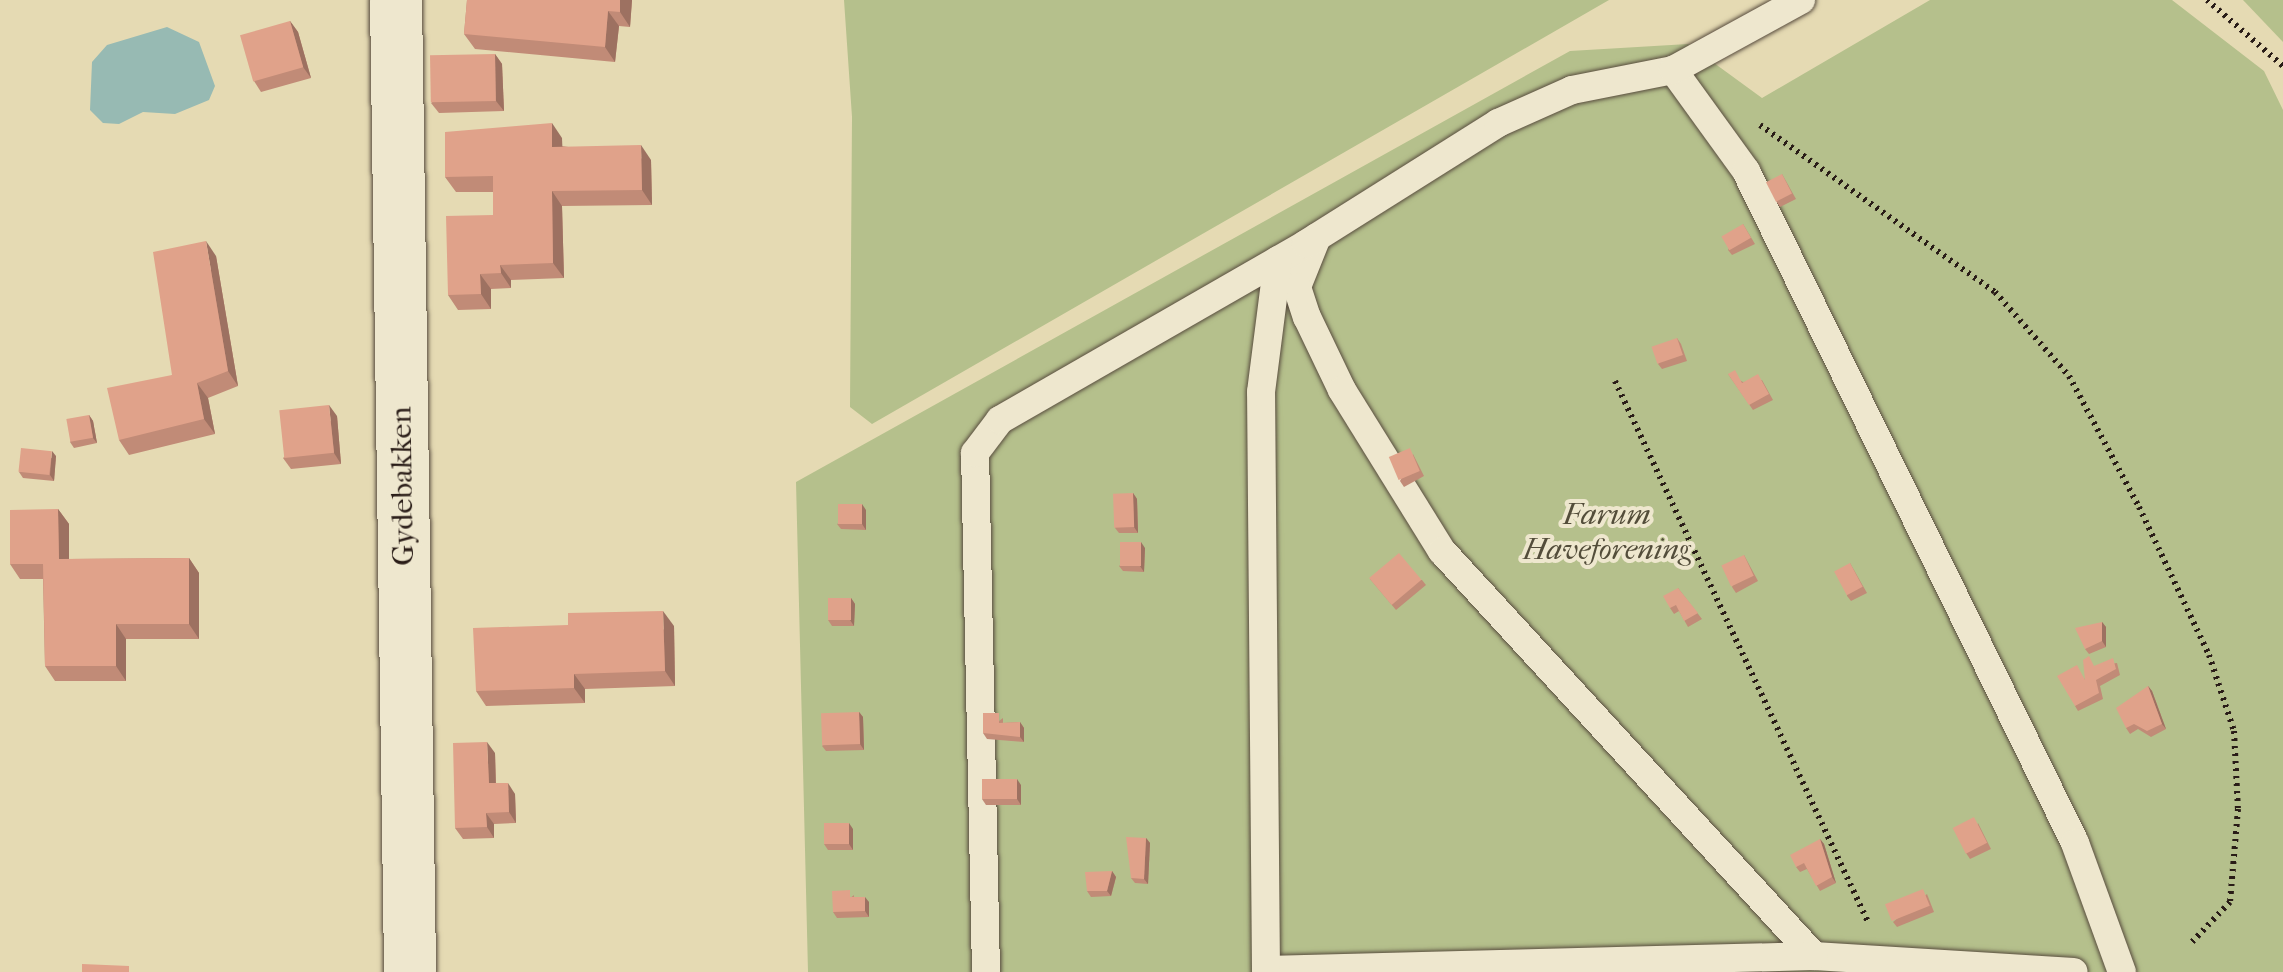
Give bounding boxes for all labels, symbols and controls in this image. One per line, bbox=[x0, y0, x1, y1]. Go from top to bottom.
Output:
street label: Gydebakken bbox=[384, 406, 422, 566]
park label: Farum Haveforening bbox=[1523, 497, 1691, 568]

